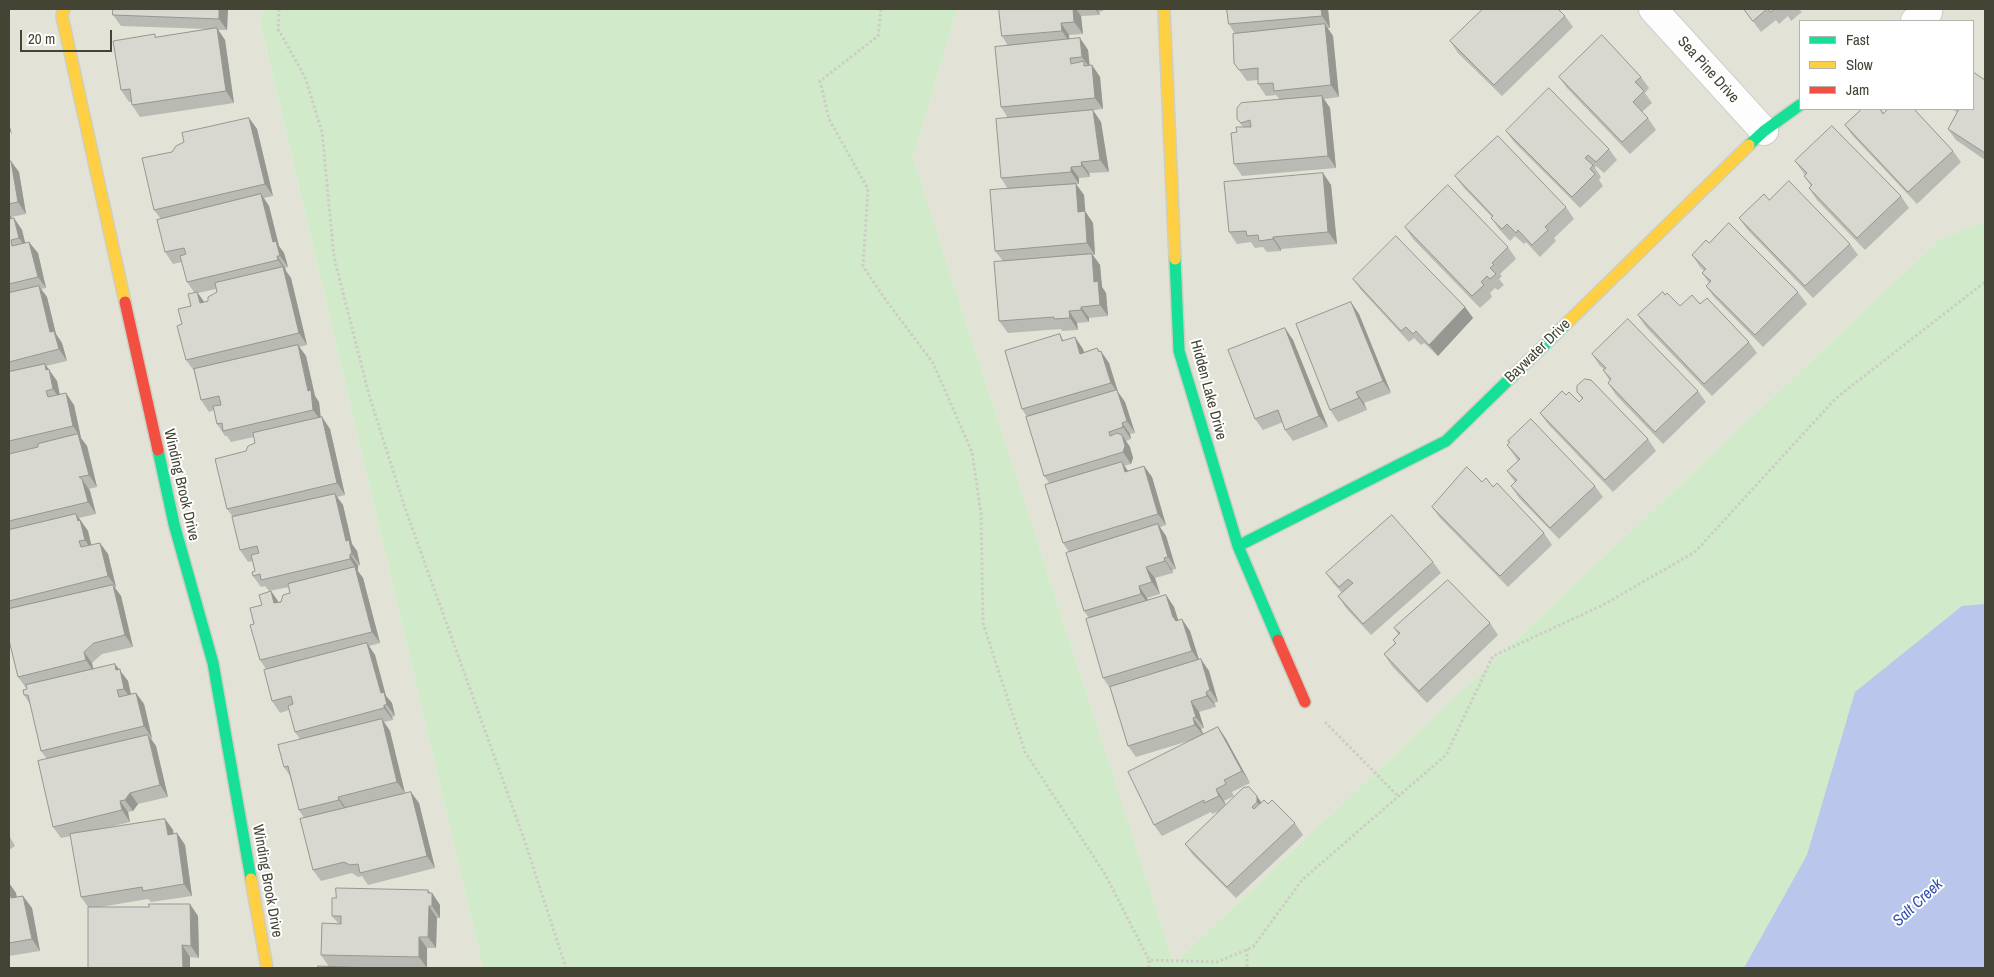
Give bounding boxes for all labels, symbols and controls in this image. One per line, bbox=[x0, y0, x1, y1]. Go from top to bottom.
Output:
scale bar bbox=[22, 20, 115, 52]
legend bbox=[1799, 20, 1974, 110]
text: 20 m bbox=[28, 28, 55, 49]
text: Fast bbox=[1846, 29, 1869, 50]
street label: Sea Pine Drive bbox=[1673, 33, 1743, 107]
text: Slow bbox=[1846, 54, 1873, 75]
text: Jam bbox=[1846, 79, 1869, 100]
street label: Baywater Drive bbox=[1502, 315, 1574, 387]
street label: Hidden Lake Drive bbox=[1186, 338, 1230, 442]
street label: Winding Brook Drive bbox=[159, 427, 203, 543]
street label: Winding Brook Drive bbox=[248, 823, 286, 939]
water label: Salt Creek bbox=[1889, 875, 1947, 931]

